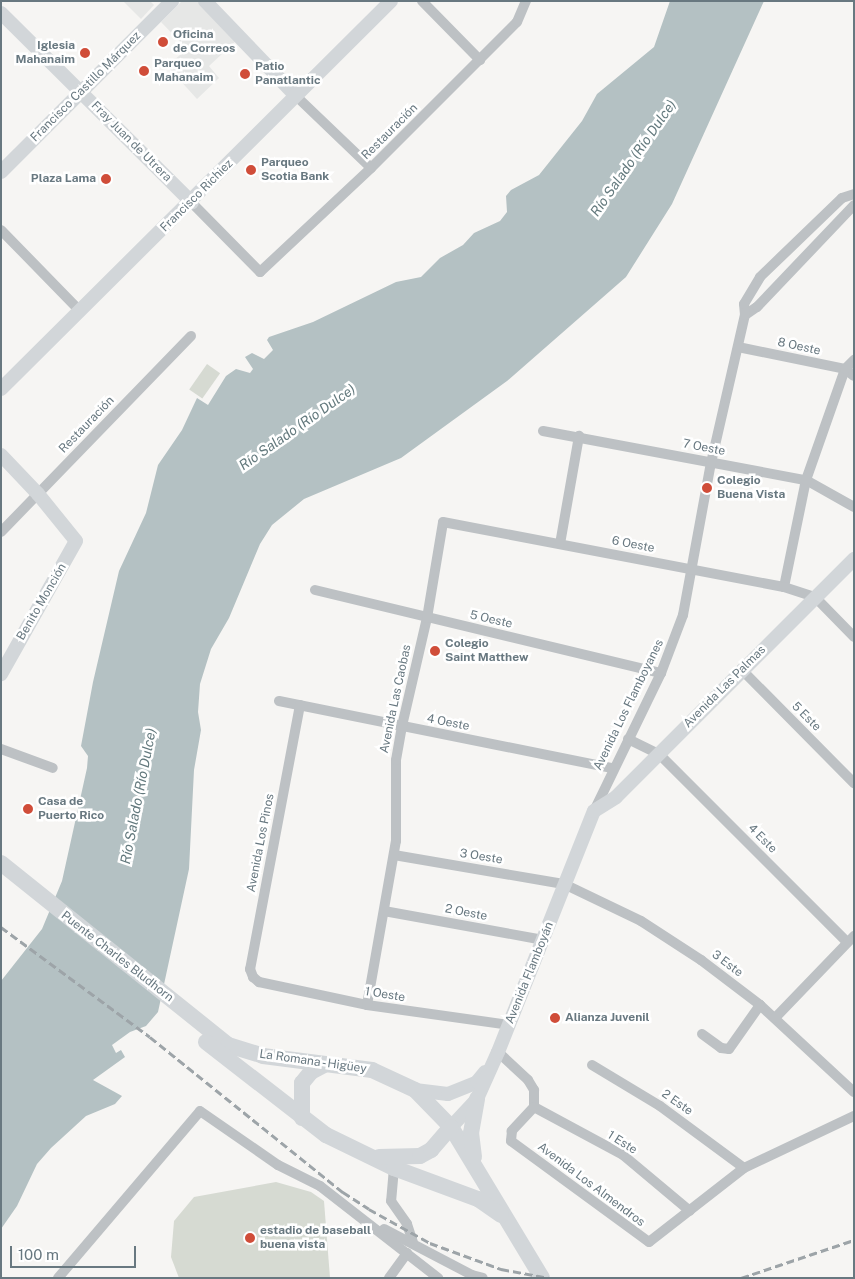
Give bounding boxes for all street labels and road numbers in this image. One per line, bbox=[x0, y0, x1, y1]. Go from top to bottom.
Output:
street label: Francisco Castillo Márquez bbox=[28, 29, 144, 145]
street label: Fray Juan de Utrera bbox=[88, 99, 174, 185]
street label: Restauración bbox=[359, 101, 421, 163]
street label: Francisco Richiez bbox=[158, 157, 236, 235]
street label: 8 Oeste bbox=[776, 335, 822, 359]
street label: Restauración bbox=[56, 394, 118, 456]
street label: 7 Oeste bbox=[682, 437, 726, 459]
street label: 6 Oeste bbox=[610, 534, 656, 556]
street label: Benito Monción bbox=[14, 561, 70, 643]
street label: 5 Oeste bbox=[468, 608, 514, 632]
street label: Avenida Los Flamboyanes bbox=[591, 637, 667, 773]
street label: Avenida Las Caobas bbox=[377, 643, 415, 755]
street label: Avenida Las Palmas bbox=[681, 643, 769, 731]
street label: 5 Este bbox=[788, 699, 824, 735]
street label: 4 Oeste bbox=[425, 712, 471, 734]
street label: Avenida Los Pinos bbox=[244, 793, 278, 893]
street label: 4 Este bbox=[745, 822, 779, 856]
street label: 3 Oeste bbox=[459, 847, 503, 867]
street label: 2 Oeste bbox=[444, 902, 488, 924]
street label: Puente Charles Bludhorn bbox=[58, 909, 176, 1005]
street label: Avenida Flamboyán bbox=[503, 920, 557, 1026]
street label: 3 Este bbox=[709, 948, 745, 980]
street label: 1 Oeste bbox=[364, 985, 406, 1005]
street label: La Romana - Higüey bbox=[257, 1047, 369, 1077]
street label: 2 Este bbox=[659, 1087, 695, 1119]
street label: 1 Este bbox=[604, 1128, 640, 1158]
street label: Avenida Los Almendros bbox=[535, 1140, 647, 1230]

